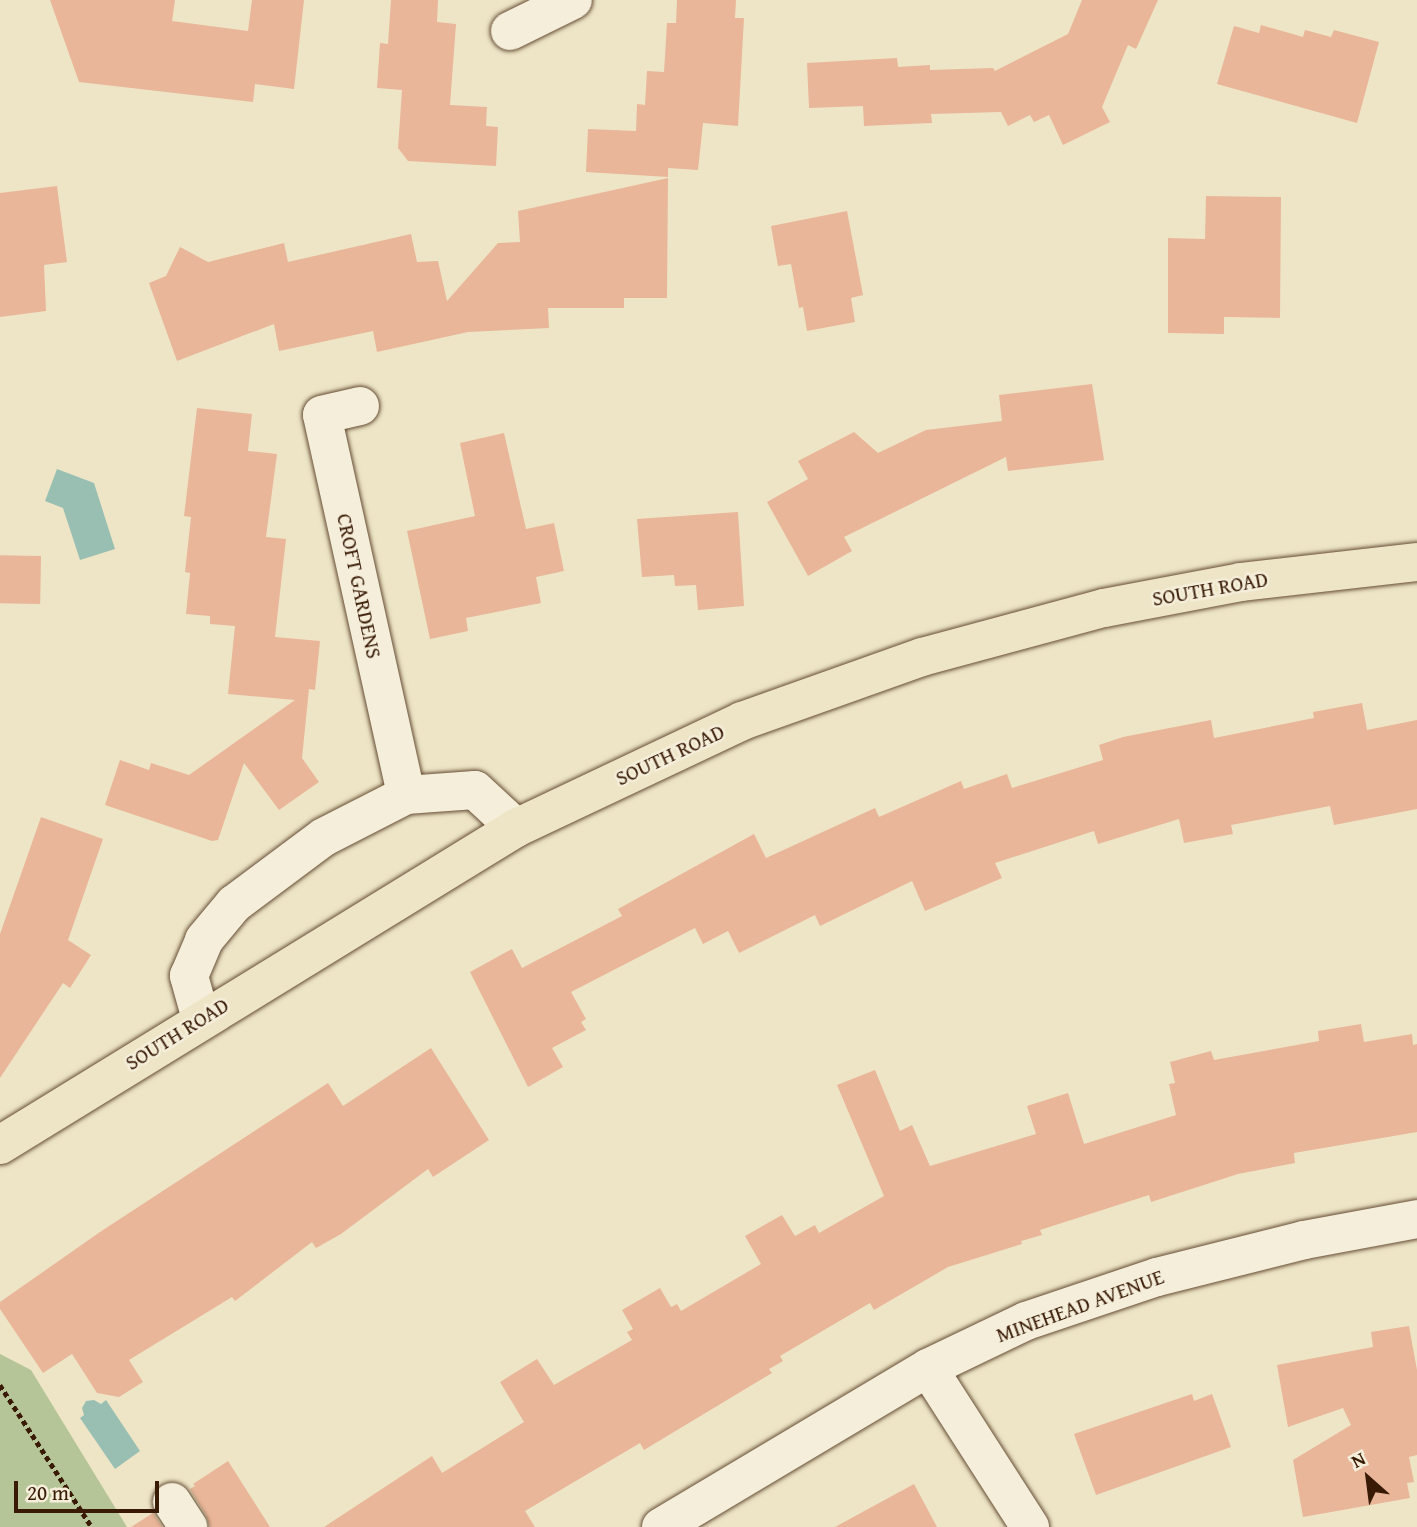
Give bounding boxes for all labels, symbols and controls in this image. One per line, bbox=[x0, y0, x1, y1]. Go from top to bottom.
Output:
street label: CROFT GARDENS bbox=[331, 511, 387, 661]
street label: SOUTH ROAD bbox=[1150, 566, 1270, 612]
street label: SOUTH ROAD bbox=[612, 719, 728, 791]
street label: SOUTH ROAD bbox=[121, 992, 233, 1076]
street label: MINEHEAD AVENUE bbox=[993, 1264, 1167, 1348]
north arrow bbox=[1333, 1443, 1403, 1513]
text: N bbox=[1346, 1444, 1370, 1475]
scale bar bbox=[18, 1468, 163, 1512]
text: 20 m bbox=[27, 1477, 69, 1508]

